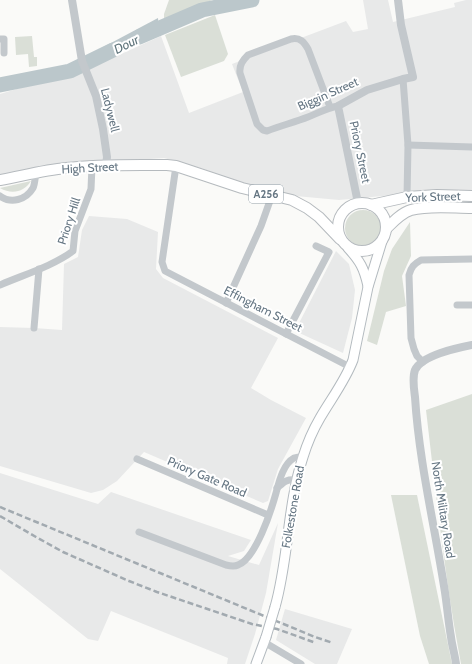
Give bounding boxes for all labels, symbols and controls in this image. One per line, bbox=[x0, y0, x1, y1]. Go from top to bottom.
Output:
water label: Dour bbox=[111, 31, 142, 57]
street label: Biggin Street bbox=[295, 74, 360, 114]
street label: Ladywell bbox=[98, 86, 123, 134]
street label: Priory Street bbox=[347, 119, 374, 184]
street label: High Street bbox=[61, 159, 119, 176]
road number: A256 bbox=[249, 185, 283, 203]
street label: York Street bbox=[404, 188, 461, 205]
street label: Priory Hill bbox=[54, 195, 83, 246]
street label: Effingham Street bbox=[222, 282, 305, 335]
street label: Priory Gate Road bbox=[165, 453, 249, 500]
street label: North Military Road bbox=[428, 460, 459, 559]
street label: Folkestone Road bbox=[278, 464, 307, 549]

